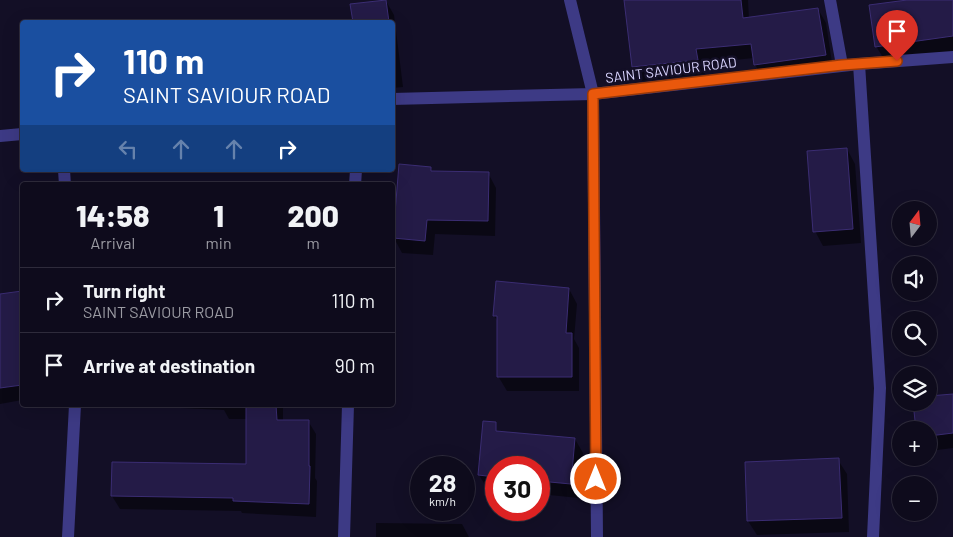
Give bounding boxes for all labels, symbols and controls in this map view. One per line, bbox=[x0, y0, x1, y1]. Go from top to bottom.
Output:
pin bbox=[876, 10, 918, 61]
icon: arrive bbox=[883, 17, 911, 45]
text: 110 m bbox=[123, 39, 204, 81]
icon: right bbox=[40, 40, 105, 105]
street label: SAINT SAVIOUR ROAD bbox=[604, 53, 737, 86]
text: SAINT SAVIOUR ROAD bbox=[123, 81, 330, 107]
icon: left bbox=[114, 135, 142, 163]
icon: ahead bbox=[167, 135, 195, 163]
icon: ahead bbox=[220, 135, 248, 163]
icon: right bbox=[273, 135, 301, 163]
text: 14:58 bbox=[76, 197, 150, 233]
text: 1 bbox=[213, 197, 224, 233]
text: 200 bbox=[288, 197, 339, 233]
north arrow bbox=[892, 201, 938, 246]
map controls bbox=[892, 201, 937, 521]
text: Arrival bbox=[90, 233, 135, 252]
text: min bbox=[206, 233, 232, 252]
text: m bbox=[307, 233, 320, 252]
button: sound bbox=[892, 256, 937, 301]
text: Turn right bbox=[83, 279, 165, 302]
icon: right bbox=[40, 286, 68, 314]
text: 110 m bbox=[331, 289, 375, 312]
text: SAINT SAVIOUR ROAD bbox=[83, 302, 234, 321]
button: search bbox=[892, 311, 937, 356]
icon: arrive bbox=[40, 351, 68, 379]
text: Arrive at destination bbox=[83, 354, 255, 377]
text: 90 m bbox=[335, 354, 375, 377]
button: layers bbox=[892, 366, 937, 411]
button: + bbox=[892, 421, 937, 466]
position arrow bbox=[569, 452, 621, 504]
speed limit sign: 30 bbox=[485, 456, 550, 521]
text: 28 bbox=[429, 467, 456, 497]
button: − bbox=[892, 476, 937, 521]
text: km/h bbox=[429, 494, 456, 508]

